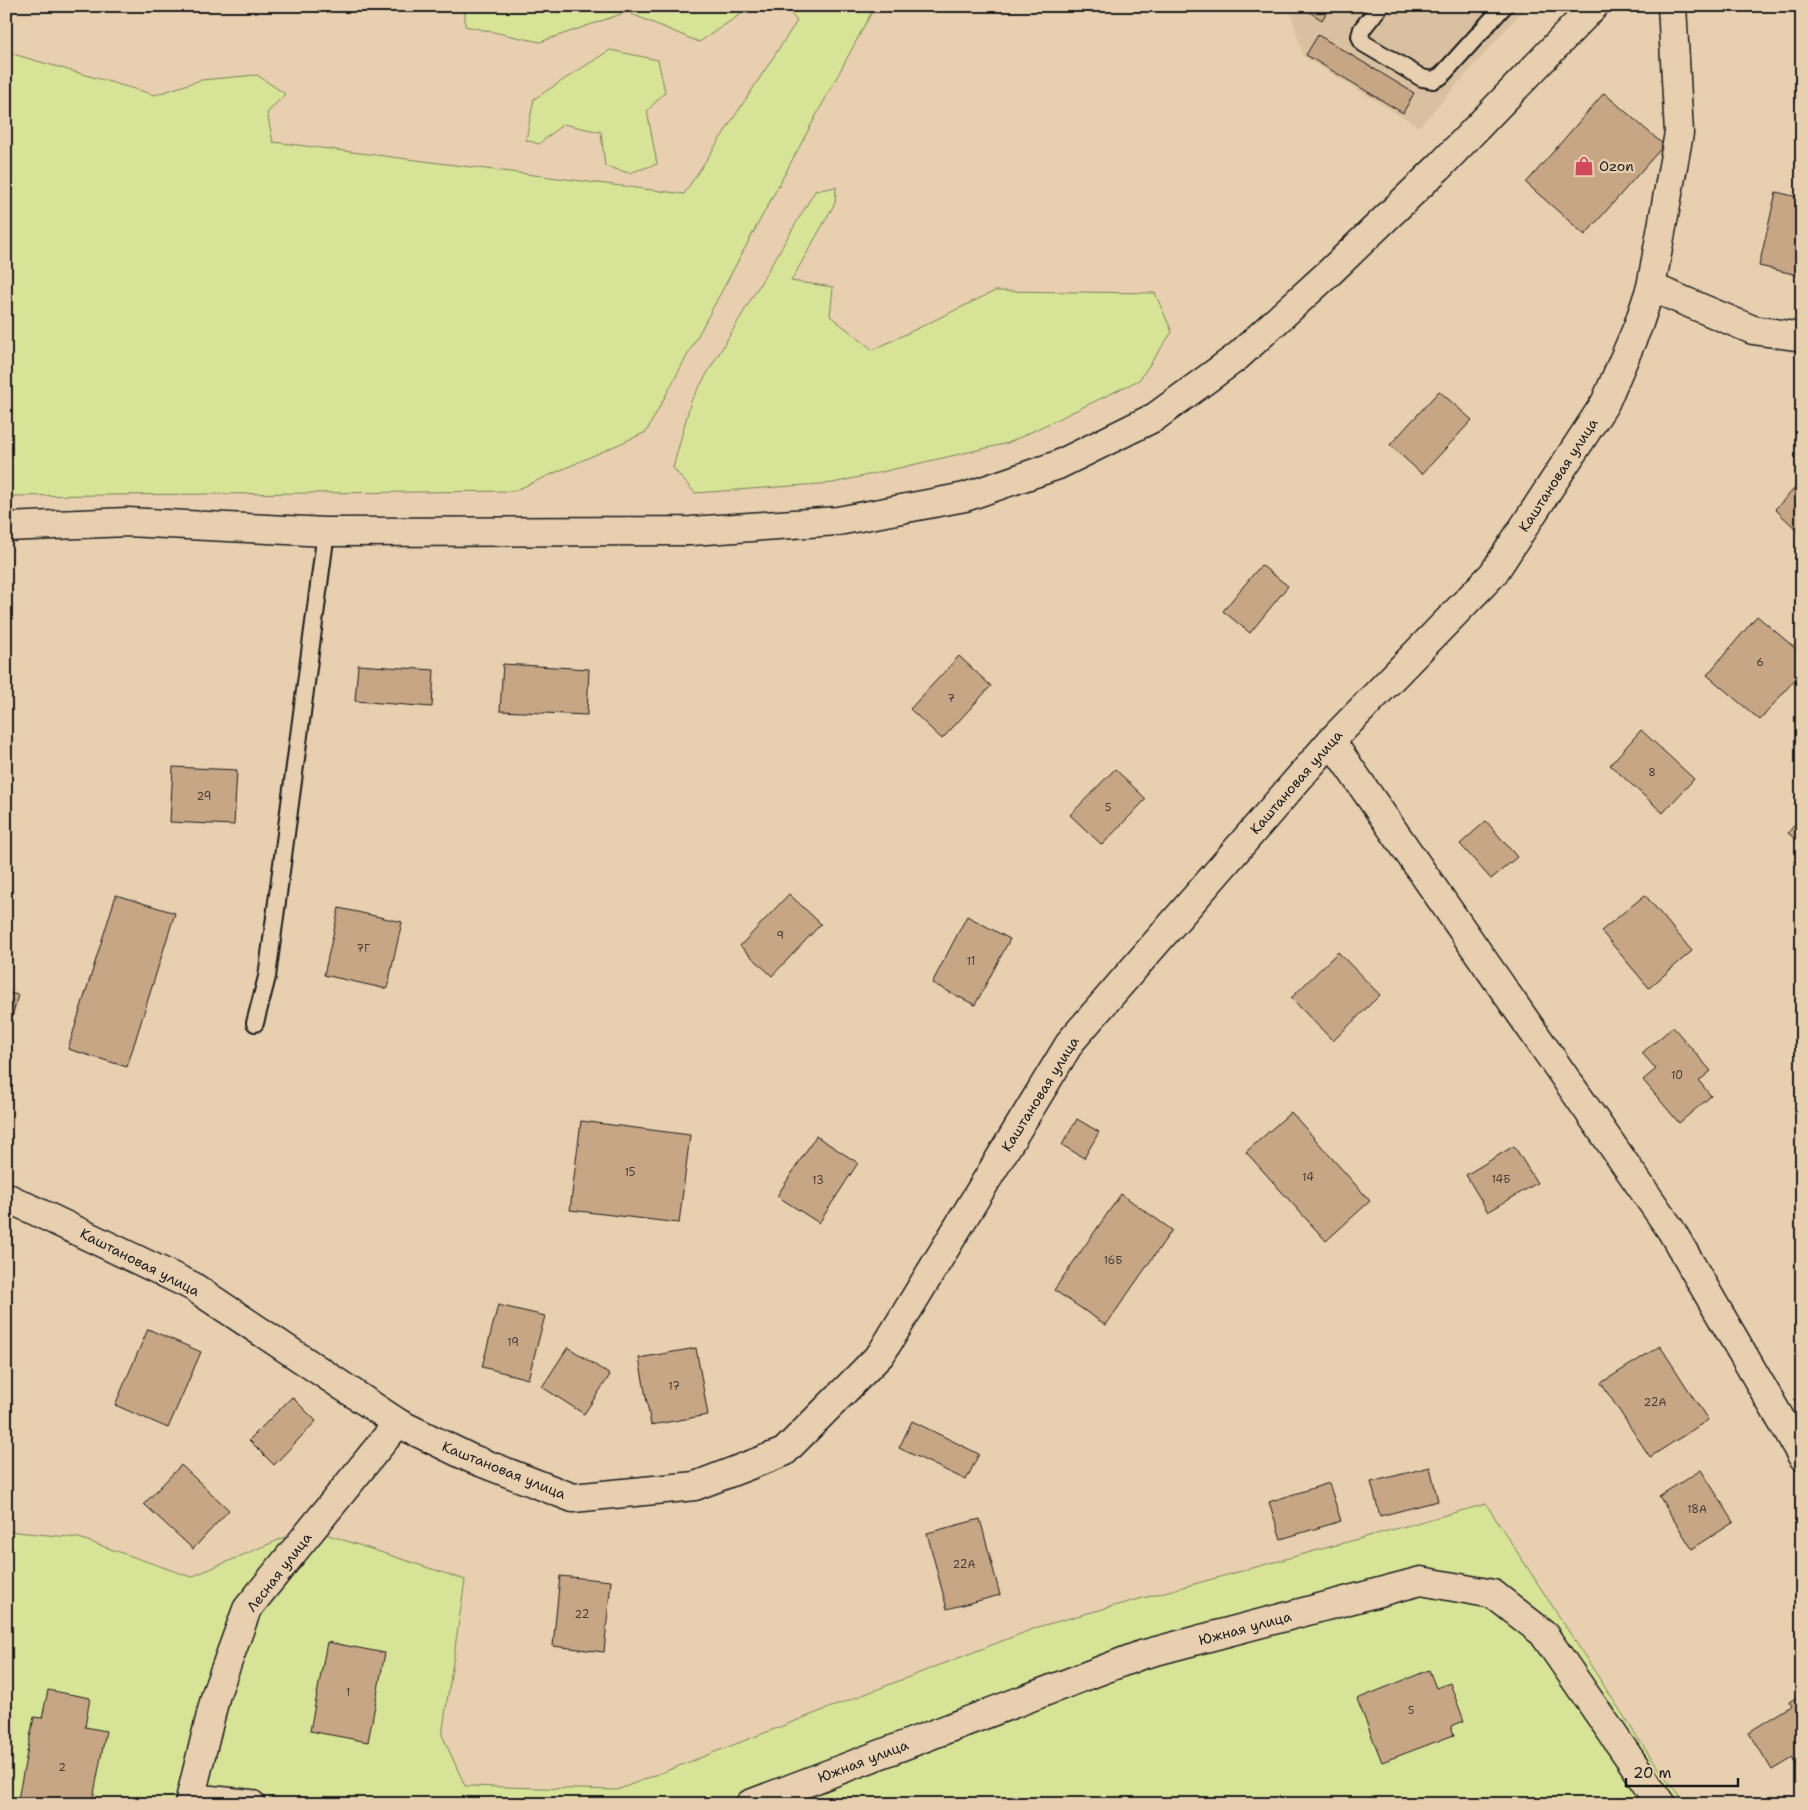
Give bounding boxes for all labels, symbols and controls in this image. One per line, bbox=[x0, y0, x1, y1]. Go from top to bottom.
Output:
shop icon: Ozon bbox=[1573, 155, 1595, 177]
place label: Ozon bbox=[1599, 157, 1634, 175]
street label: Каштановая улица bbox=[1514, 414, 1602, 535]
house number: 6 bbox=[1756, 655, 1764, 670]
house number: 7 bbox=[947, 691, 955, 706]
street label: Каштановая улица bbox=[1246, 726, 1346, 838]
house number: 8 bbox=[1648, 765, 1656, 780]
house number: 29 bbox=[197, 789, 211, 804]
house number: 5 bbox=[1105, 800, 1112, 815]
house number: 9 bbox=[776, 928, 784, 943]
house number: 7Г bbox=[356, 941, 370, 956]
house number: 11 bbox=[967, 954, 975, 969]
street label: Каштановая улица bbox=[997, 1033, 1083, 1155]
house number: 10 bbox=[1671, 1068, 1683, 1083]
house number: 15 bbox=[624, 1165, 636, 1180]
house number: 14 bbox=[1302, 1170, 1314, 1185]
house number: 14Б bbox=[1491, 1172, 1511, 1187]
house number: 13 bbox=[812, 1173, 824, 1188]
street label: Каштановая улица bbox=[77, 1224, 203, 1300]
house number: 16Б bbox=[1103, 1253, 1123, 1268]
house number: 19 bbox=[507, 1335, 519, 1350]
house number: 17 bbox=[668, 1379, 680, 1394]
house number: 22А bbox=[1644, 1395, 1666, 1410]
street label: Каштановая улица bbox=[439, 1437, 569, 1503]
house number: 18А bbox=[1687, 1502, 1707, 1517]
street label: Лесная улица bbox=[243, 1529, 316, 1615]
house number: 22А bbox=[953, 1557, 975, 1572]
house number: 22 bbox=[575, 1607, 589, 1622]
street label: Южная улица bbox=[1197, 1607, 1294, 1649]
house number: 1 bbox=[346, 1685, 350, 1700]
house number: 5 bbox=[1408, 1703, 1415, 1718]
street label: Южная улица bbox=[815, 1735, 911, 1786]
scale bar bbox=[1626, 1755, 1738, 1787]
house number: 2 bbox=[58, 1760, 66, 1775]
text: 20 m bbox=[1633, 1763, 1672, 1783]

